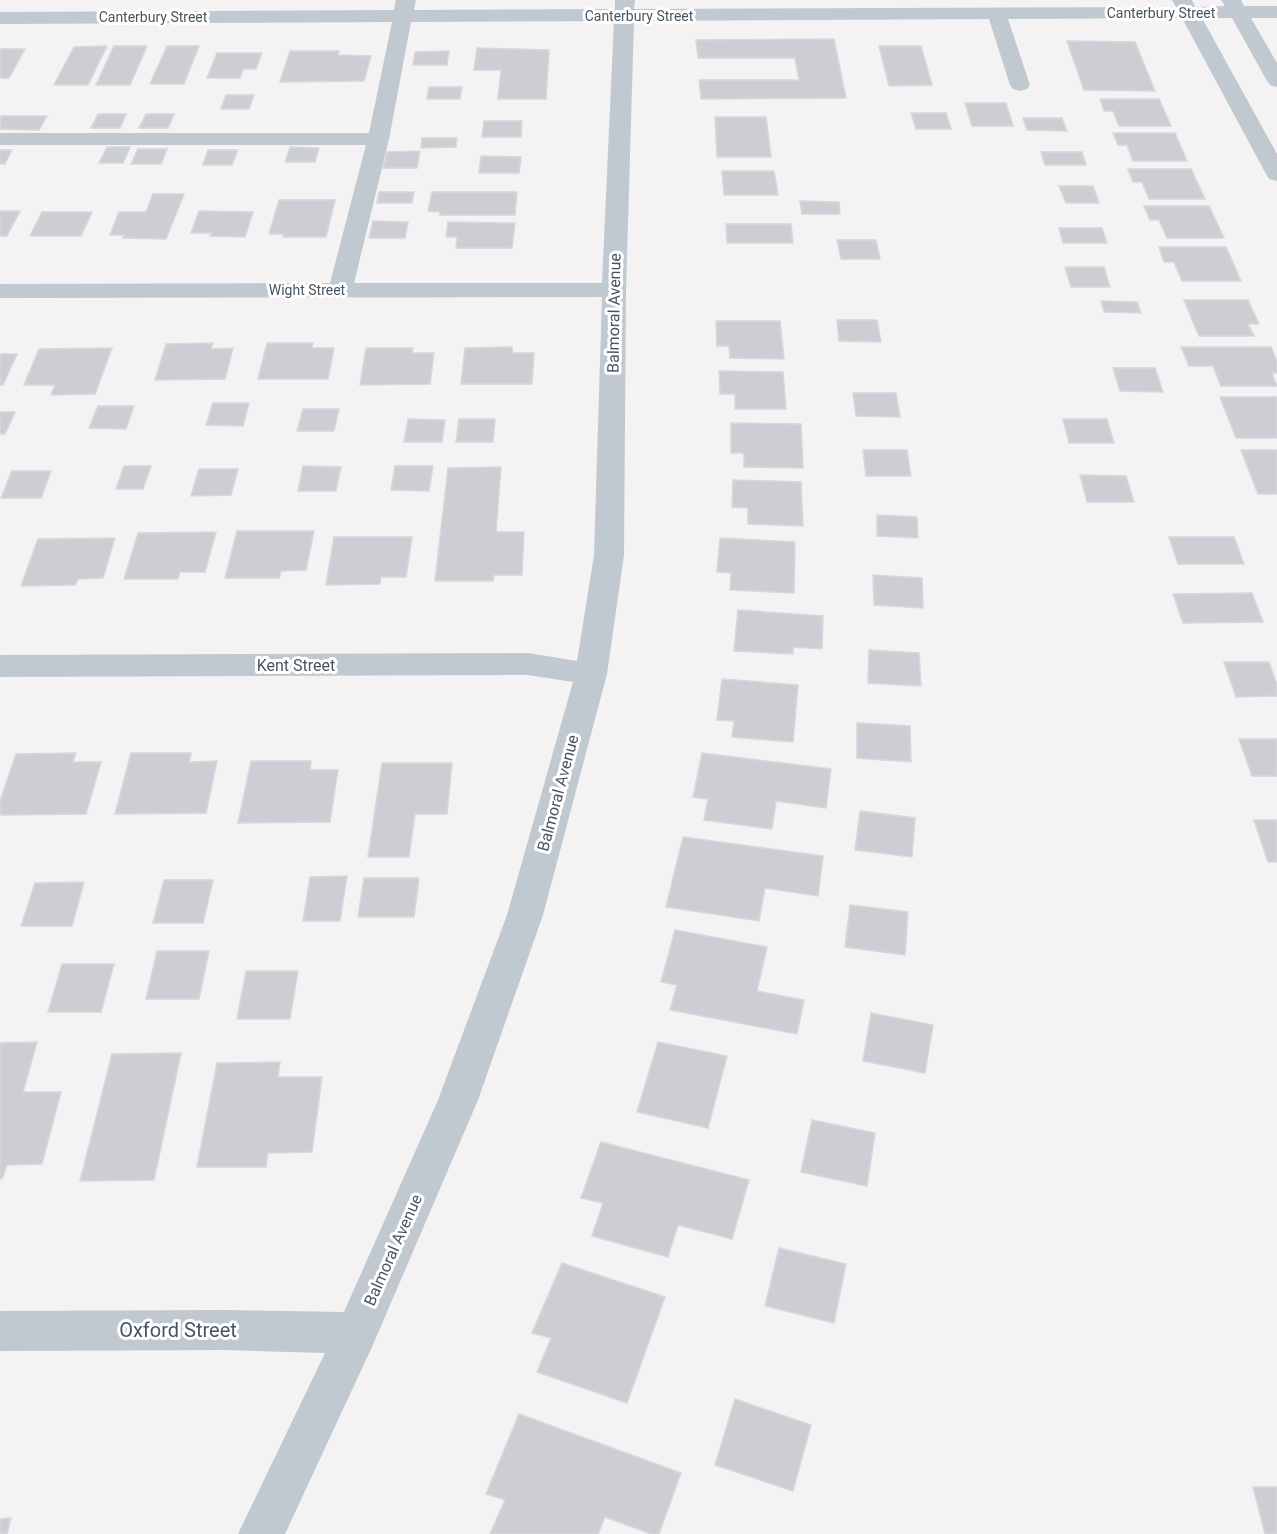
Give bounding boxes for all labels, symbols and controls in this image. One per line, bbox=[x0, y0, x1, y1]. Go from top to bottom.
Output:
street label: Canterbury Street bbox=[1107, 5, 1216, 21]
street label: Canterbury Street bbox=[585, 8, 694, 24]
street label: Canterbury Street bbox=[99, 9, 208, 25]
street label: Balmoral Avenue bbox=[603, 253, 625, 373]
street label: Wight Street bbox=[269, 282, 346, 298]
street label: Kent Street bbox=[257, 656, 335, 675]
street label: Balmoral Avenue bbox=[533, 733, 583, 853]
street label: Balmoral Avenue bbox=[360, 1191, 426, 1309]
street label: Oxford Street bbox=[119, 1318, 237, 1342]

